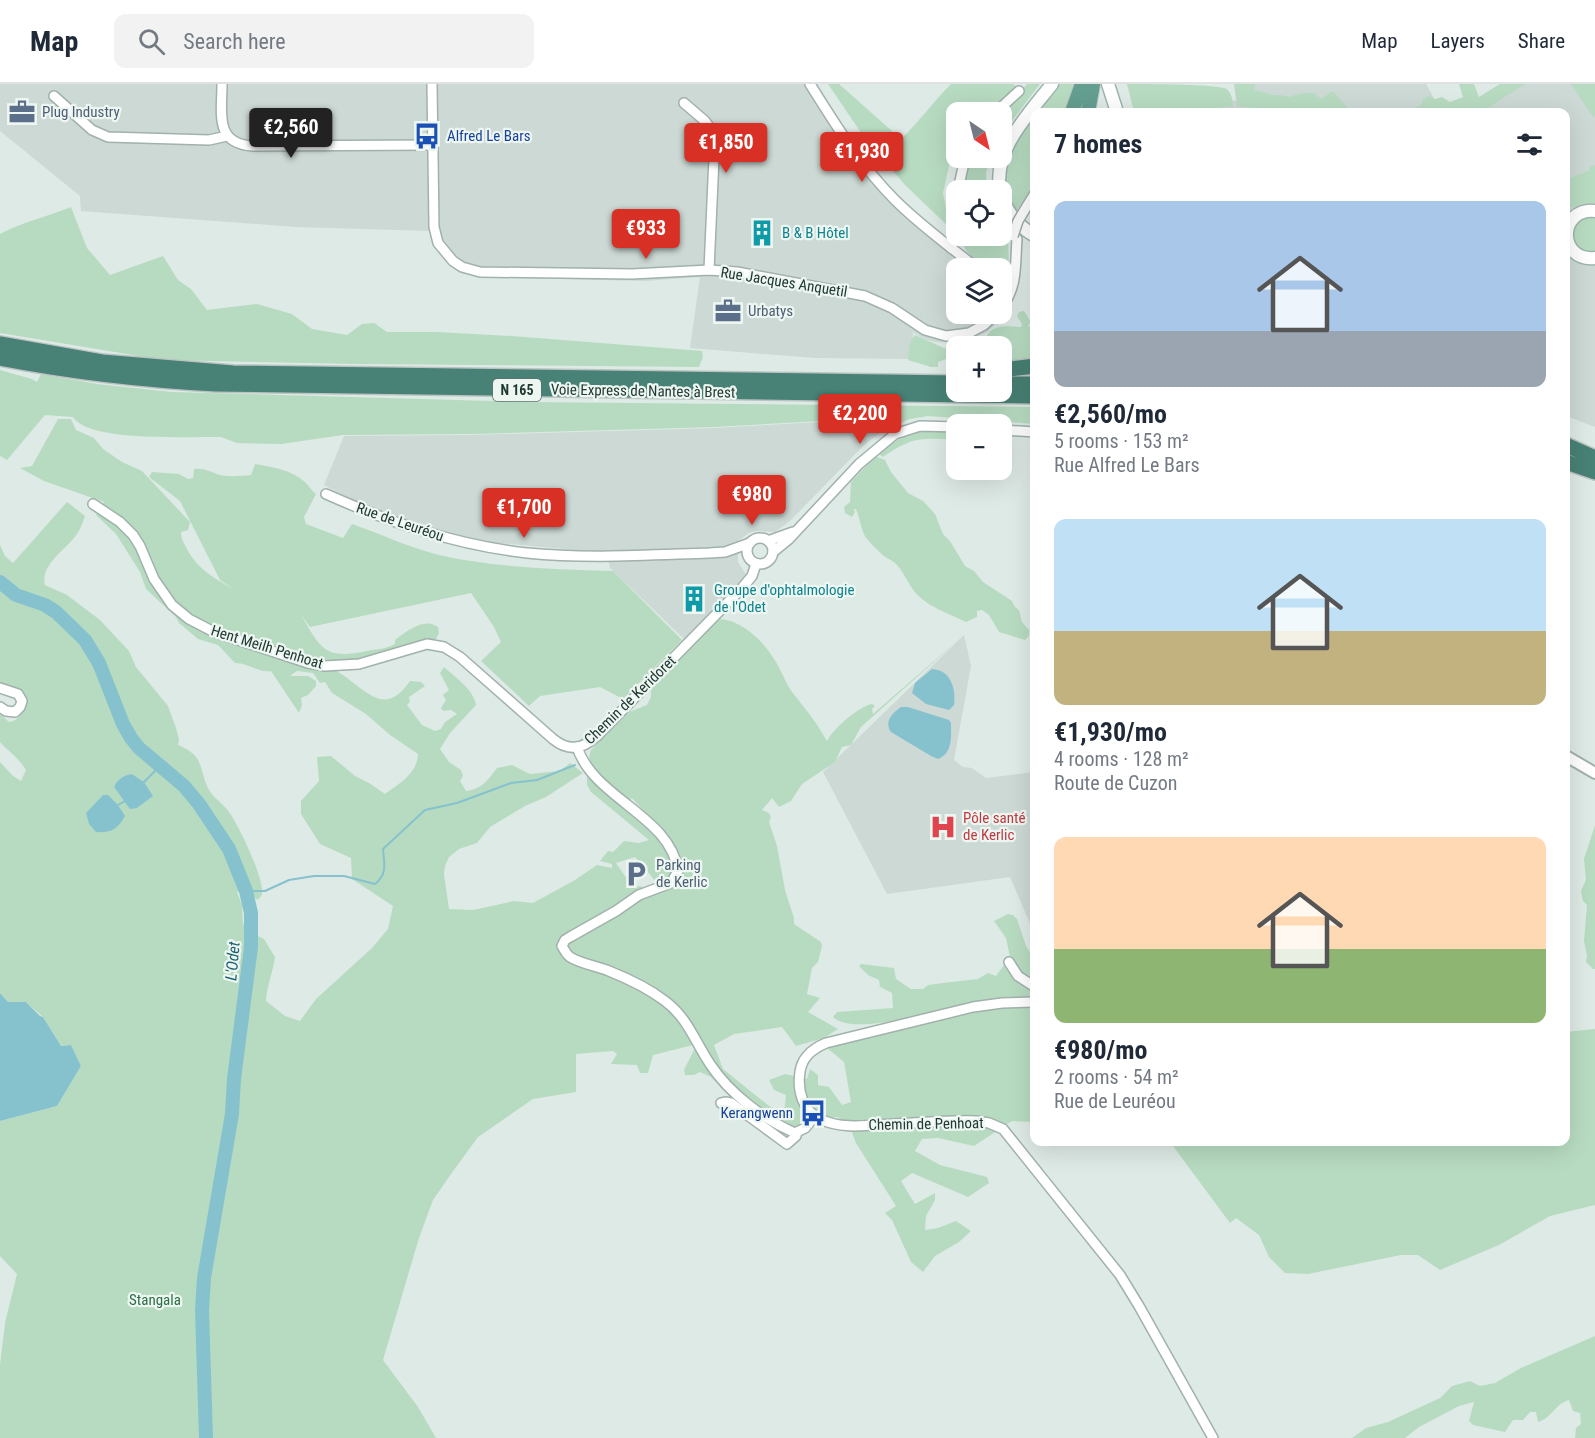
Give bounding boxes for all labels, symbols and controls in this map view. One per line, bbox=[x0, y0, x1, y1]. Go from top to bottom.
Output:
search box bbox=[114, 14, 534, 68]
text: Map bbox=[30, 25, 78, 58]
icon: search bbox=[135, 25, 168, 58]
text: Search here bbox=[183, 29, 286, 54]
text: Map bbox=[1361, 29, 1398, 53]
text: Layers bbox=[1431, 29, 1485, 53]
text: Share bbox=[1518, 29, 1565, 53]
office icon: Plug Industry bbox=[7, 97, 37, 127]
north arrow bbox=[946, 102, 1012, 168]
map controls bbox=[946, 102, 1012, 480]
place label: Plug Industry bbox=[42, 103, 120, 121]
pin: €2,560 bbox=[242, 108, 340, 159]
text: €2,560 bbox=[263, 115, 319, 139]
bus stop icon: Alfred Le Bars bbox=[412, 121, 442, 151]
pin: €1,850 bbox=[677, 123, 775, 174]
place label: Alfred Le Bars bbox=[447, 127, 531, 145]
icon: filters bbox=[1513, 128, 1546, 161]
text: 7 homes bbox=[1054, 129, 1142, 159]
text: €1,850 bbox=[698, 130, 754, 154]
pin: €1,930 bbox=[813, 132, 911, 183]
text: €1,930 bbox=[834, 139, 890, 163]
button: locate bbox=[946, 180, 1012, 246]
pin: €933 bbox=[610, 209, 682, 260]
text: €933 bbox=[626, 216, 666, 240]
building icon: B & B Hôtel bbox=[747, 218, 777, 248]
place label: B & B Hôtel bbox=[782, 224, 849, 242]
icon: home bbox=[1246, 240, 1354, 348]
button: layers bbox=[946, 258, 1012, 324]
street label: Rue Jacques Anquetil bbox=[719, 263, 849, 301]
office icon: Urbatys bbox=[713, 296, 743, 326]
place label: Urbatys bbox=[748, 302, 793, 320]
button: + bbox=[946, 336, 1012, 402]
road number: N 165 bbox=[493, 379, 541, 401]
street label: Voie Express de Nantes à Brest bbox=[551, 380, 735, 402]
pin: €2,200 bbox=[811, 394, 909, 445]
text: €2,560/mo bbox=[1054, 399, 1167, 429]
text: €2,200 bbox=[832, 401, 888, 425]
button: − bbox=[946, 414, 1012, 480]
text: 5 rooms · 153 m² bbox=[1054, 429, 1189, 453]
text: Rue Alfred Le Bars bbox=[1054, 453, 1200, 477]
pin: €980 bbox=[716, 475, 788, 526]
text: €980 bbox=[732, 482, 772, 506]
pin: €1,700 bbox=[475, 488, 573, 539]
text: €1,700 bbox=[496, 495, 552, 519]
street label: Rue de Leuréou bbox=[354, 499, 446, 545]
icon: home bbox=[1246, 558, 1354, 666]
place label: Groupe d'ophtalmologie de l'Odet bbox=[714, 581, 854, 616]
building icon: Groupe d'ophtalmologie de l'Odet bbox=[679, 584, 709, 614]
street label: Hent Meilh Penhoat bbox=[209, 621, 325, 673]
street label: Chemin de Keridoret bbox=[581, 652, 679, 748]
text: €1,930/mo bbox=[1054, 717, 1167, 747]
text: 4 rooms · 128 m² bbox=[1054, 747, 1189, 771]
text: Route de Cuzon bbox=[1054, 771, 1177, 795]
place label: Pôle santé de Kerlic bbox=[963, 809, 1025, 844]
hospital icon: Pôle santé de Kerlic bbox=[928, 812, 958, 842]
place label: Parking de Kerlic bbox=[656, 856, 707, 891]
parking icon: Parking de Kerlic bbox=[621, 859, 651, 889]
icon: home bbox=[1246, 876, 1354, 984]
water label: L'Odet bbox=[221, 940, 244, 981]
text: €980/mo bbox=[1054, 1035, 1147, 1065]
text: 2 rooms · 54 m² bbox=[1054, 1065, 1179, 1089]
text: Rue de Leuréou bbox=[1054, 1089, 1176, 1113]
bus stop icon: Kerangwenn bbox=[798, 1098, 828, 1128]
place label: Kerangwenn bbox=[721, 1104, 793, 1122]
street label: Chemin de Penhoat bbox=[868, 1114, 984, 1134]
park label: Stangala bbox=[129, 1291, 181, 1309]

